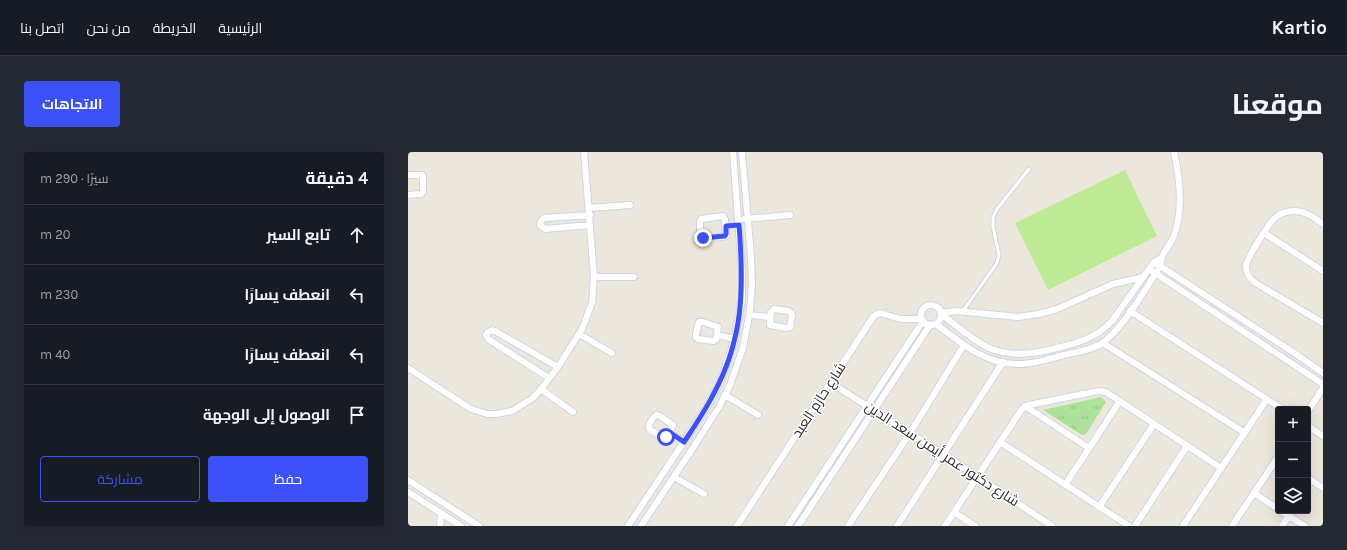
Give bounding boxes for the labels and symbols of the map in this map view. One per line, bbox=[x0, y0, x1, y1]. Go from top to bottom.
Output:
route end bbox=[694, 229, 712, 247]
street label: شارع حازم العبد bbox=[788, 359, 850, 441]
street label: شارع دكتور عمر أيمن سعد الدين bbox=[862, 397, 1023, 510]
route start bbox=[657, 428, 675, 446]

